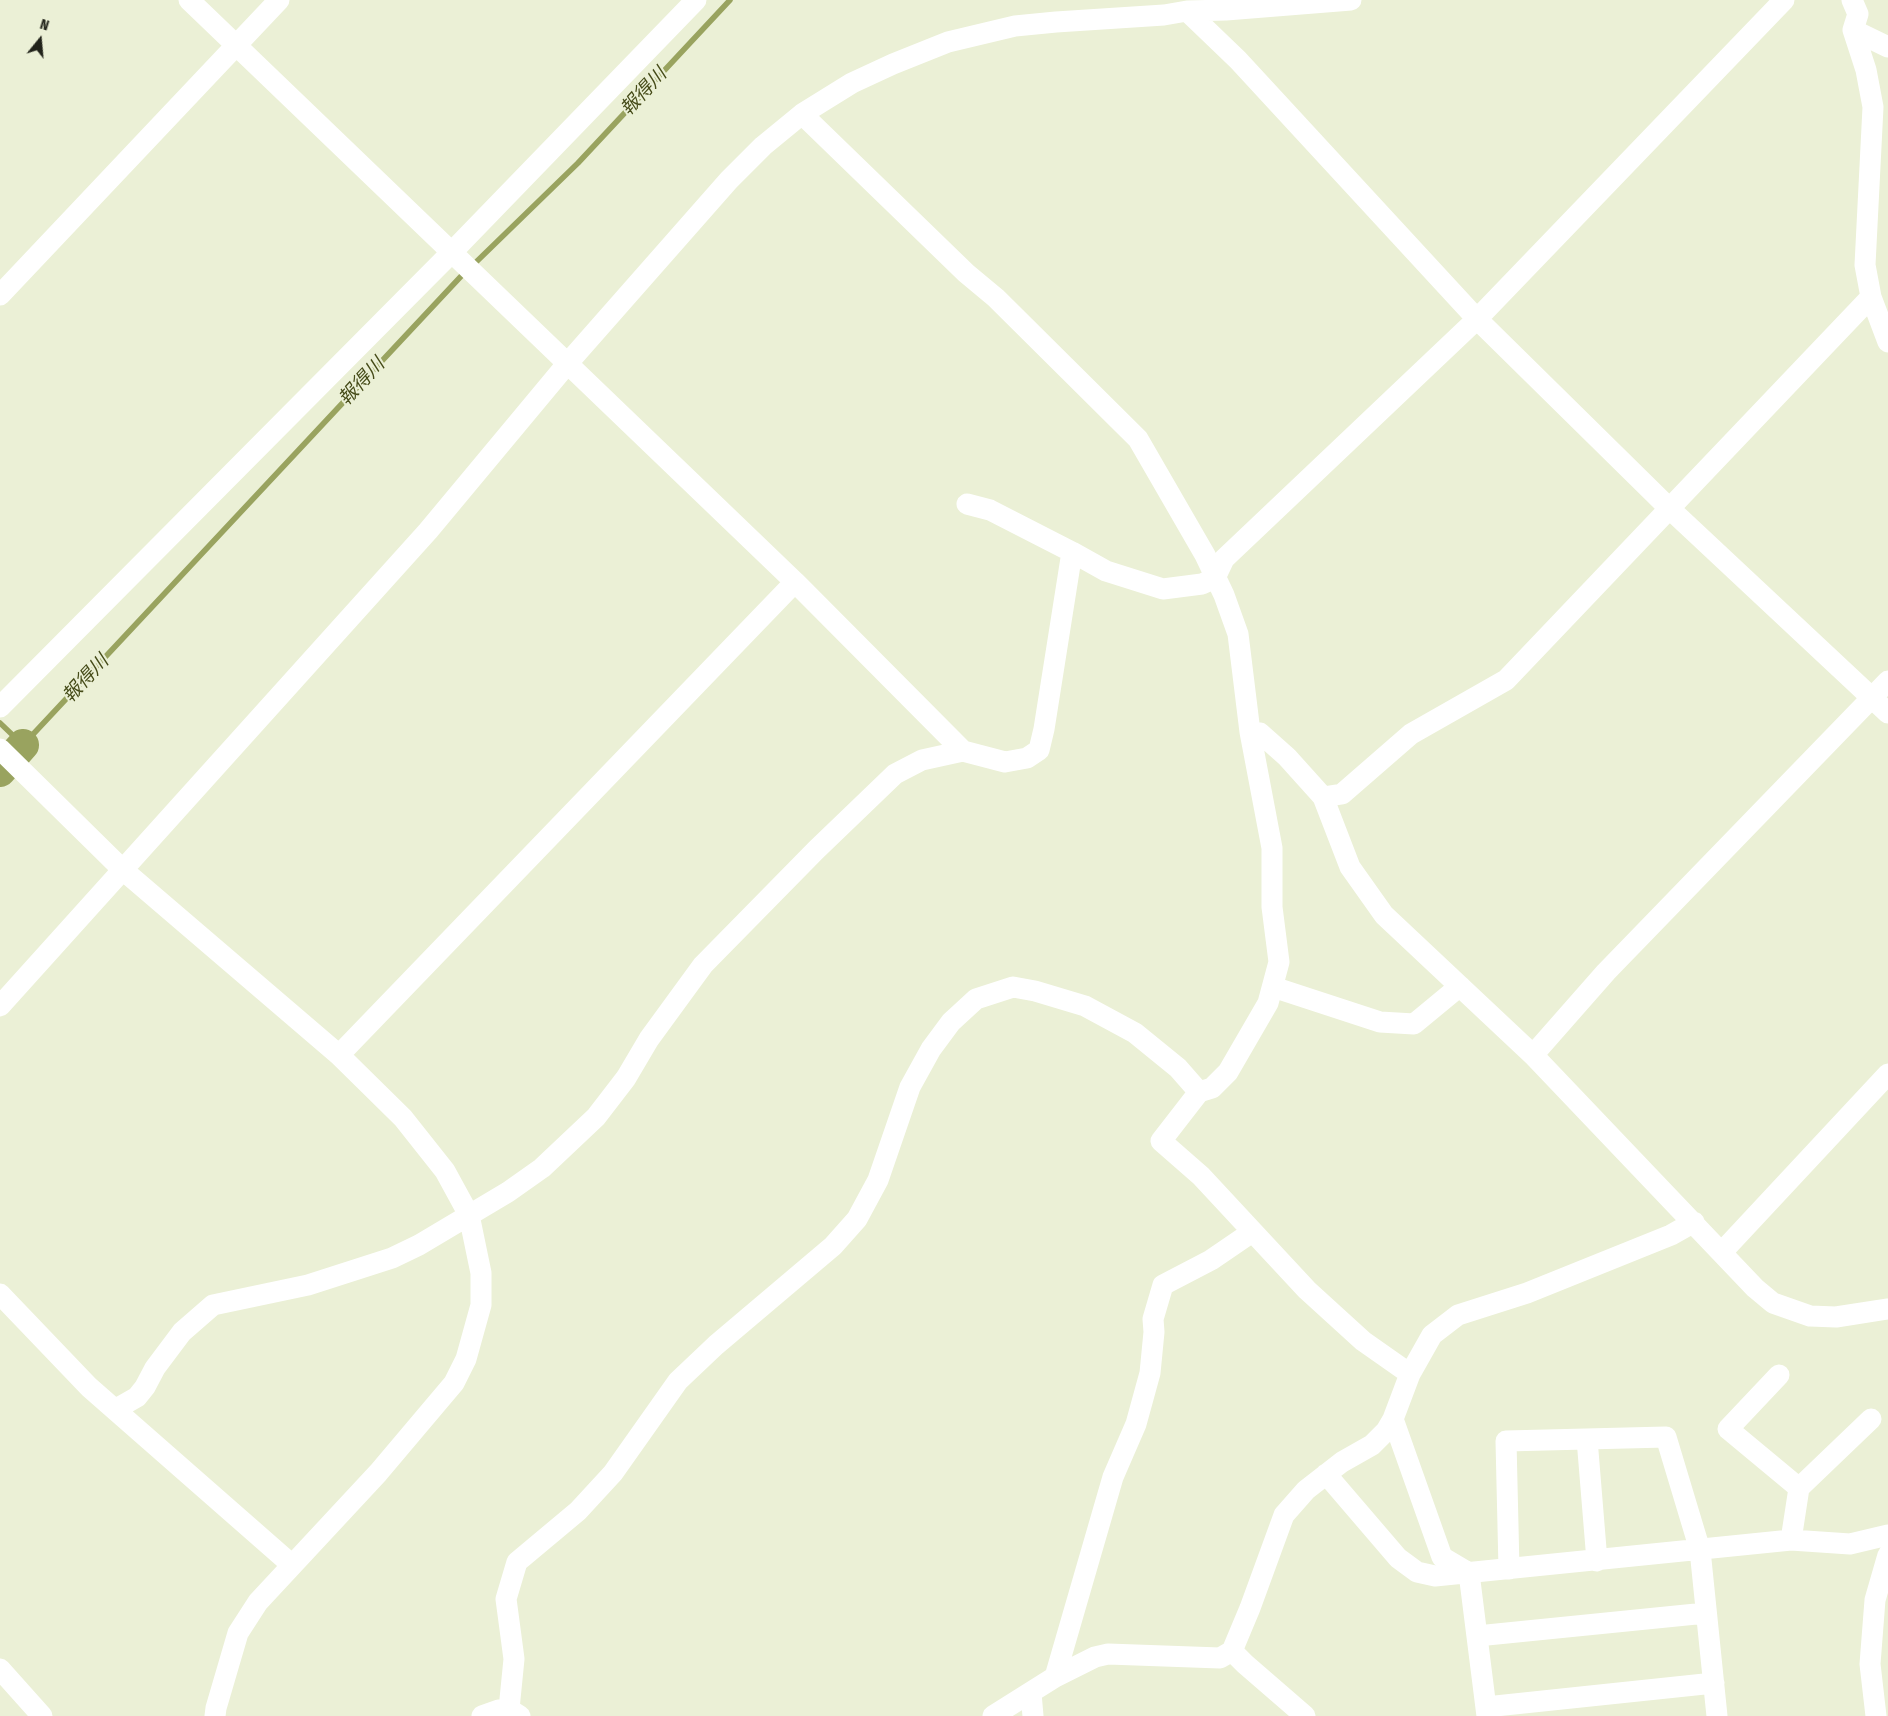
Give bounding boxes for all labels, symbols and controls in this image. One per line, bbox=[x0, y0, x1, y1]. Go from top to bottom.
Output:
north arrow bbox=[15, 15, 65, 65]
text: N bbox=[38, 16, 51, 35]
water label: 報得川 bbox=[616, 63, 672, 121]
water label: 報得川 bbox=[334, 353, 390, 411]
water label: 報得川 bbox=[58, 650, 114, 708]

